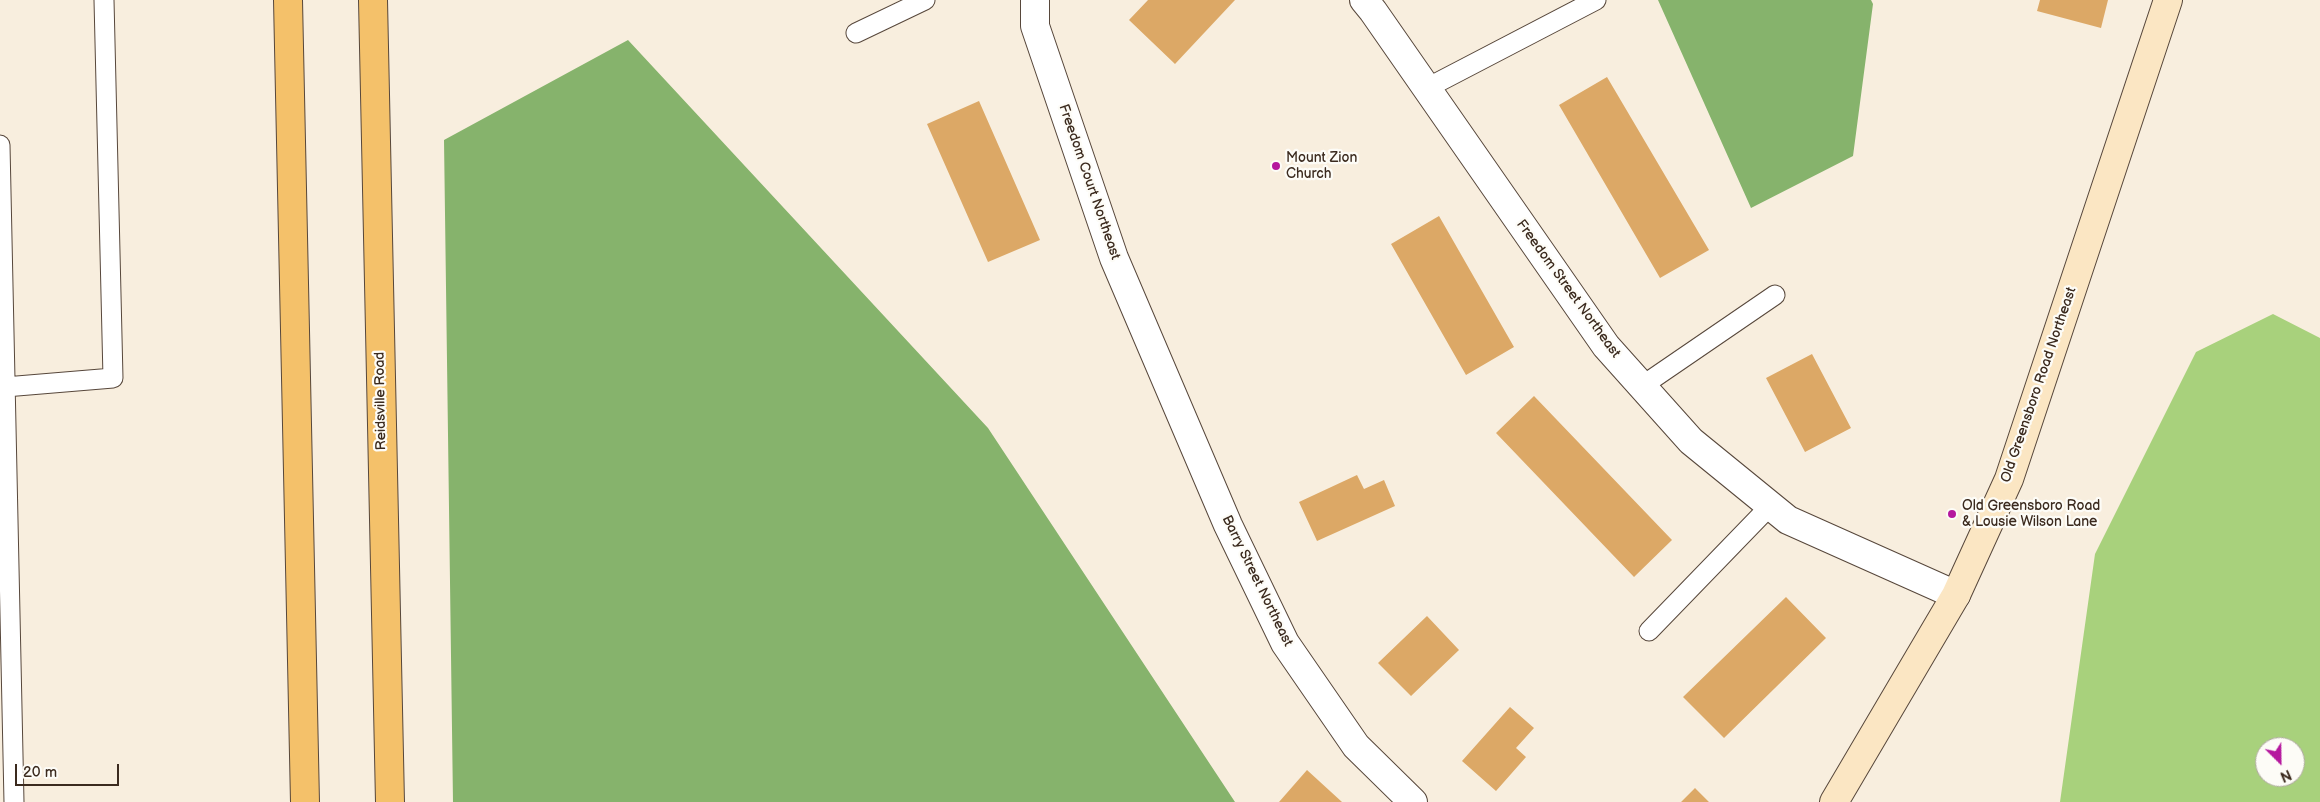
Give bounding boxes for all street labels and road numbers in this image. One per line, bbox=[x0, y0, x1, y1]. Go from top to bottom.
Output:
street label: Freedom Court Northeast bbox=[1055, 102, 1123, 262]
street label: Freedom Street Northeast bbox=[1512, 217, 1624, 361]
street label: Old Greensboro Road Northeast bbox=[1998, 285, 2080, 485]
street label: Reidsville Road bbox=[372, 352, 390, 450]
street label: Barry Street Northeast bbox=[1218, 513, 1296, 649]

